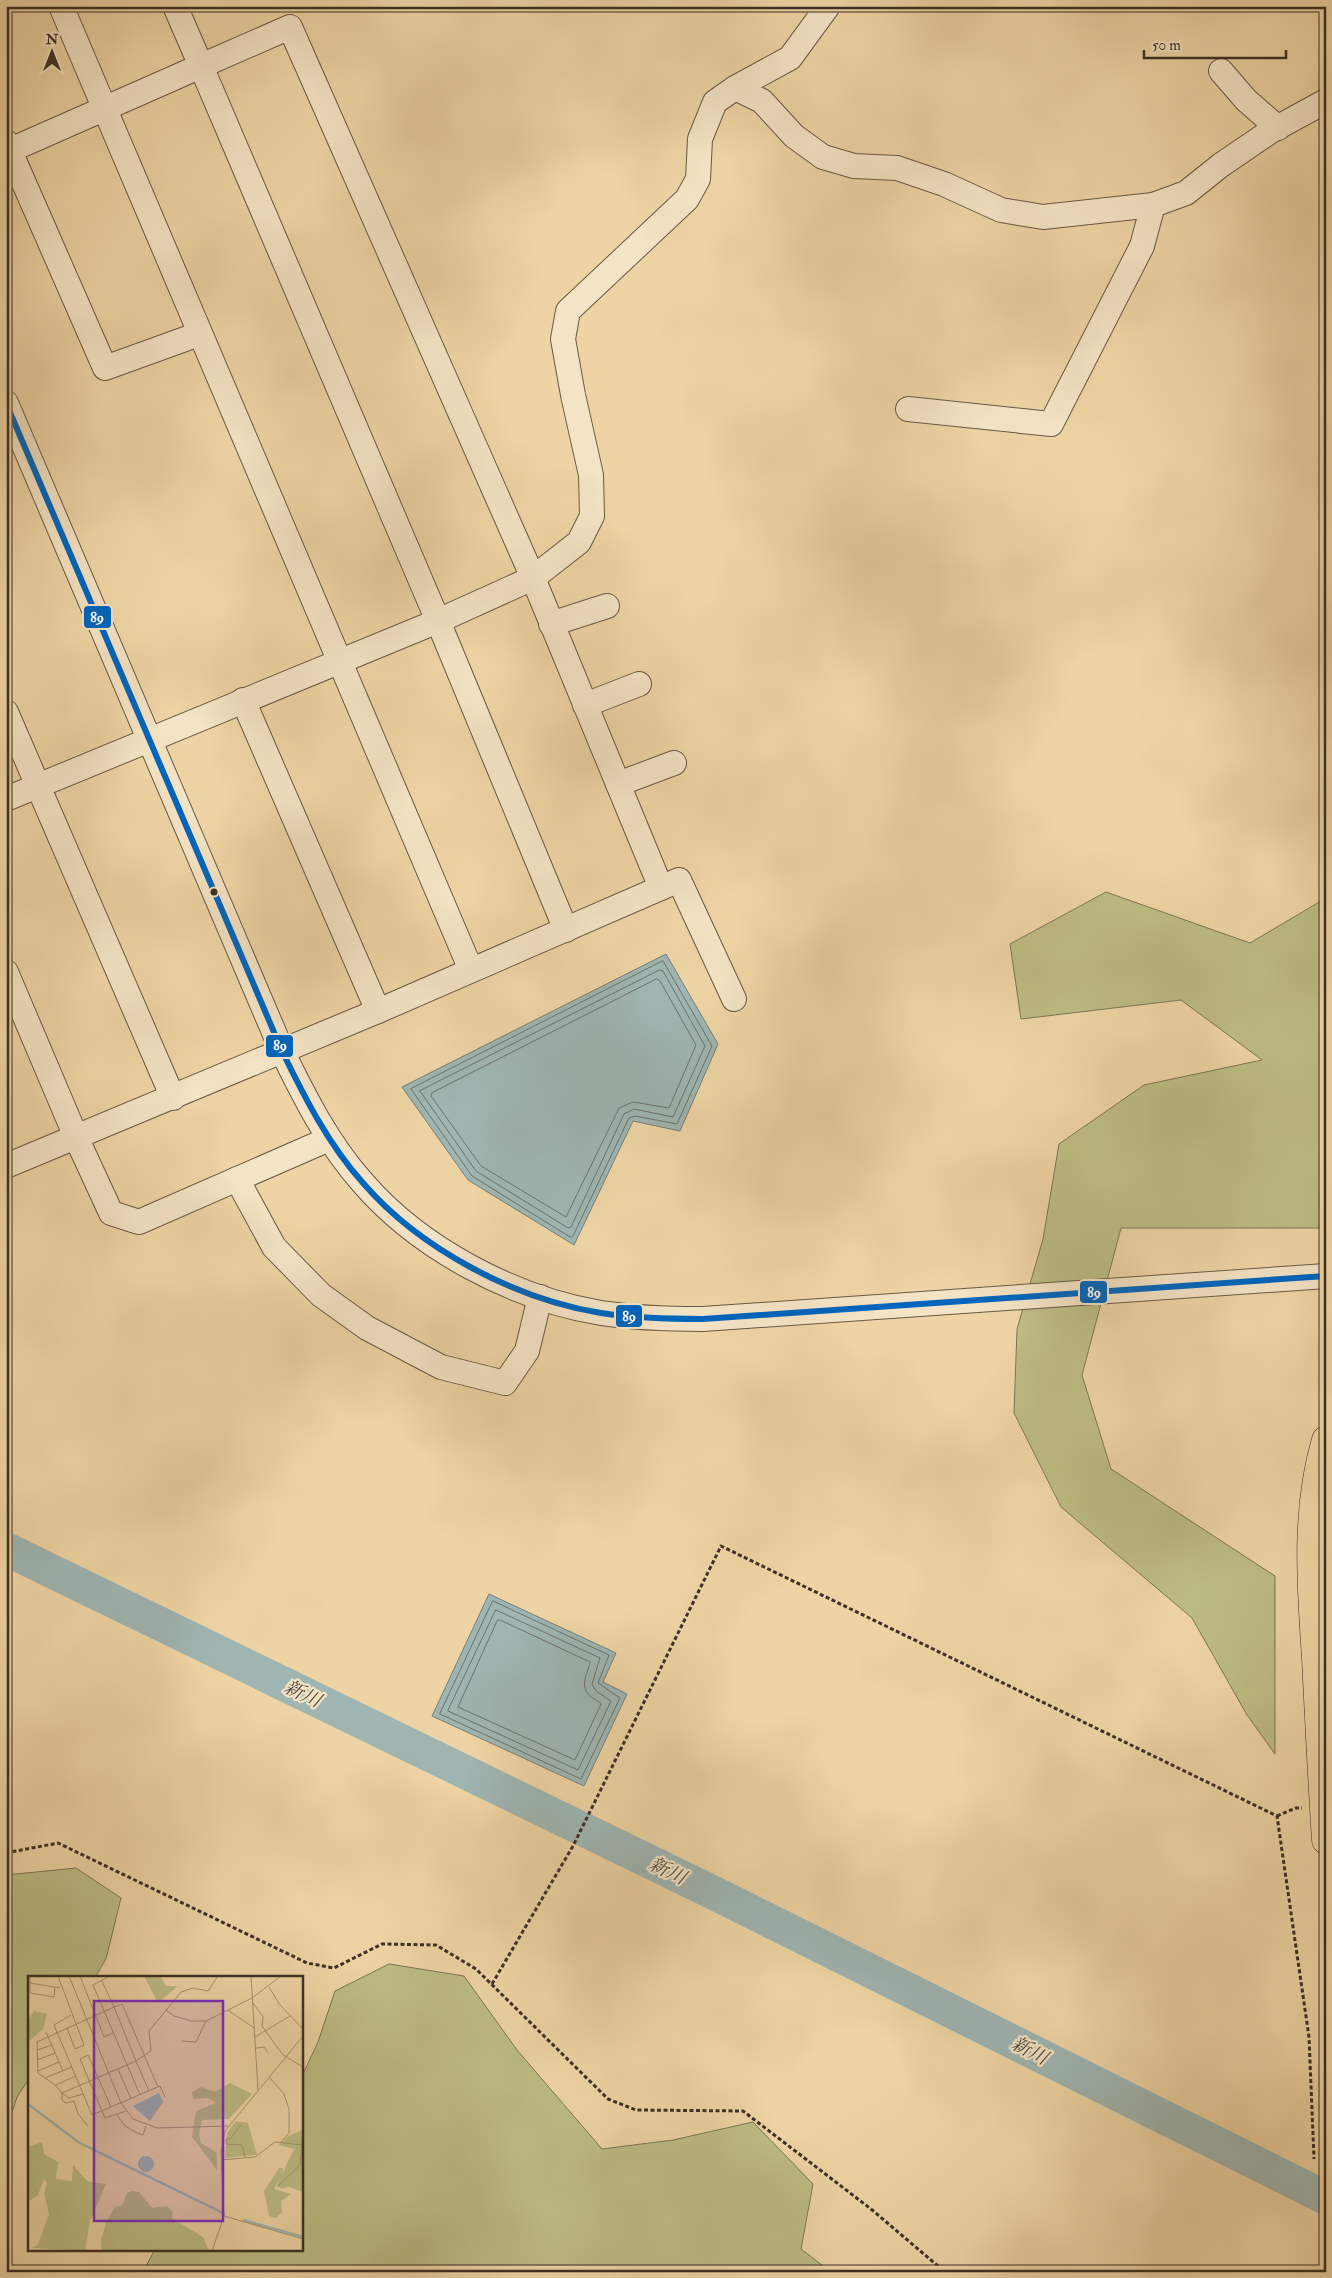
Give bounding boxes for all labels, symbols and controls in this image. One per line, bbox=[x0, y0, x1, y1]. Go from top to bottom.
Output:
north arrow bbox=[28, 28, 78, 78]
scale bar bbox=[1144, 28, 1287, 60]
text: N bbox=[45, 31, 59, 48]
text: 50 m bbox=[1152, 36, 1181, 55]
line badge: 89 bbox=[83, 605, 112, 629]
text: 89 bbox=[90, 609, 104, 626]
unlabelled marker bbox=[209, 887, 219, 897]
line badge: 89 bbox=[265, 1034, 294, 1058]
text: 89 bbox=[273, 1037, 287, 1054]
line badge: 89 bbox=[1079, 1280, 1108, 1304]
text: 89 bbox=[1087, 1284, 1101, 1301]
line badge: 89 bbox=[615, 1304, 643, 1328]
text: 89 bbox=[622, 1308, 636, 1325]
water label: 新川 bbox=[280, 1675, 327, 1714]
water label: 新川 bbox=[645, 1852, 692, 1891]
inset map bbox=[28, 1976, 302, 2250]
water label: 新川 bbox=[1007, 2032, 1054, 2071]

